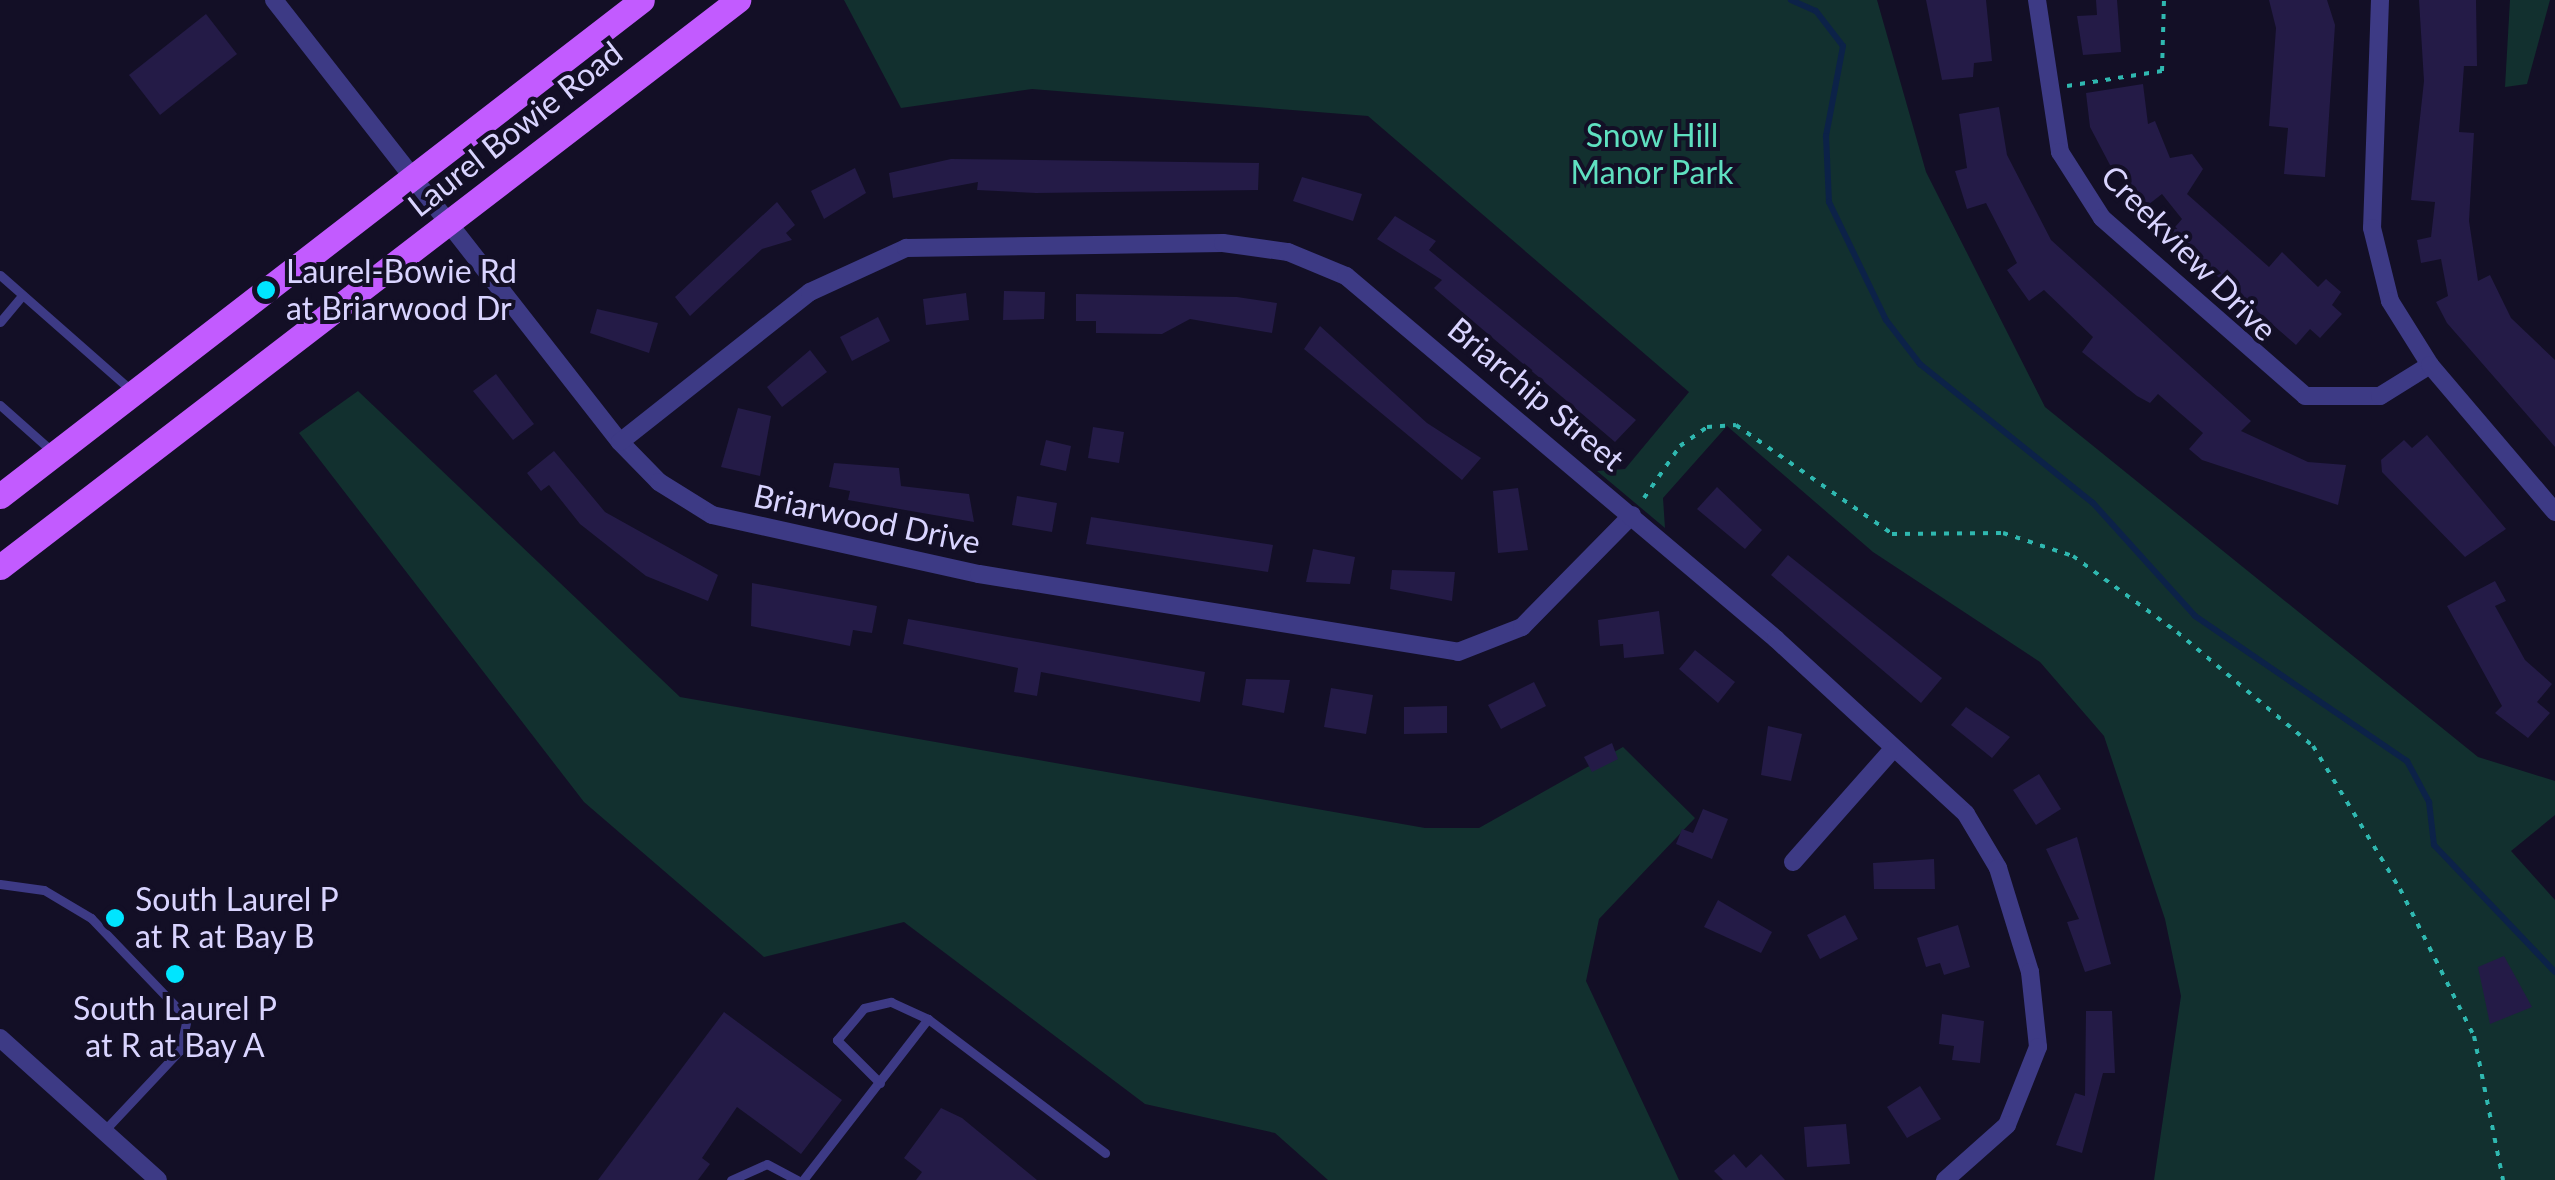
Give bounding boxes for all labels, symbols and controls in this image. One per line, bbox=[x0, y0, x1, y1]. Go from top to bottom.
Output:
street label: Laurel Bowie Road bbox=[400, 34, 630, 224]
park label: Snow Hill Manor Park bbox=[1570, 117, 1734, 192]
street label: Creekview Drive bbox=[2093, 157, 2285, 349]
place label: Laurel-Bowie Rd at Briarwood Dr bbox=[286, 253, 517, 328]
marker: Laurel-Bowie Rd at Briarwood Dr bbox=[255, 279, 277, 301]
street label: Briarchip Street bbox=[1440, 309, 1632, 479]
street label: Briarwood Drive bbox=[750, 476, 984, 562]
place label: South Laurel P at R at Bay B bbox=[135, 881, 339, 956]
marker: South Laurel P at R at Bay B bbox=[104, 907, 126, 929]
marker: South Laurel P at R at Bay A bbox=[164, 963, 186, 985]
place label: South Laurel P at R at Bay A bbox=[73, 990, 277, 1065]

